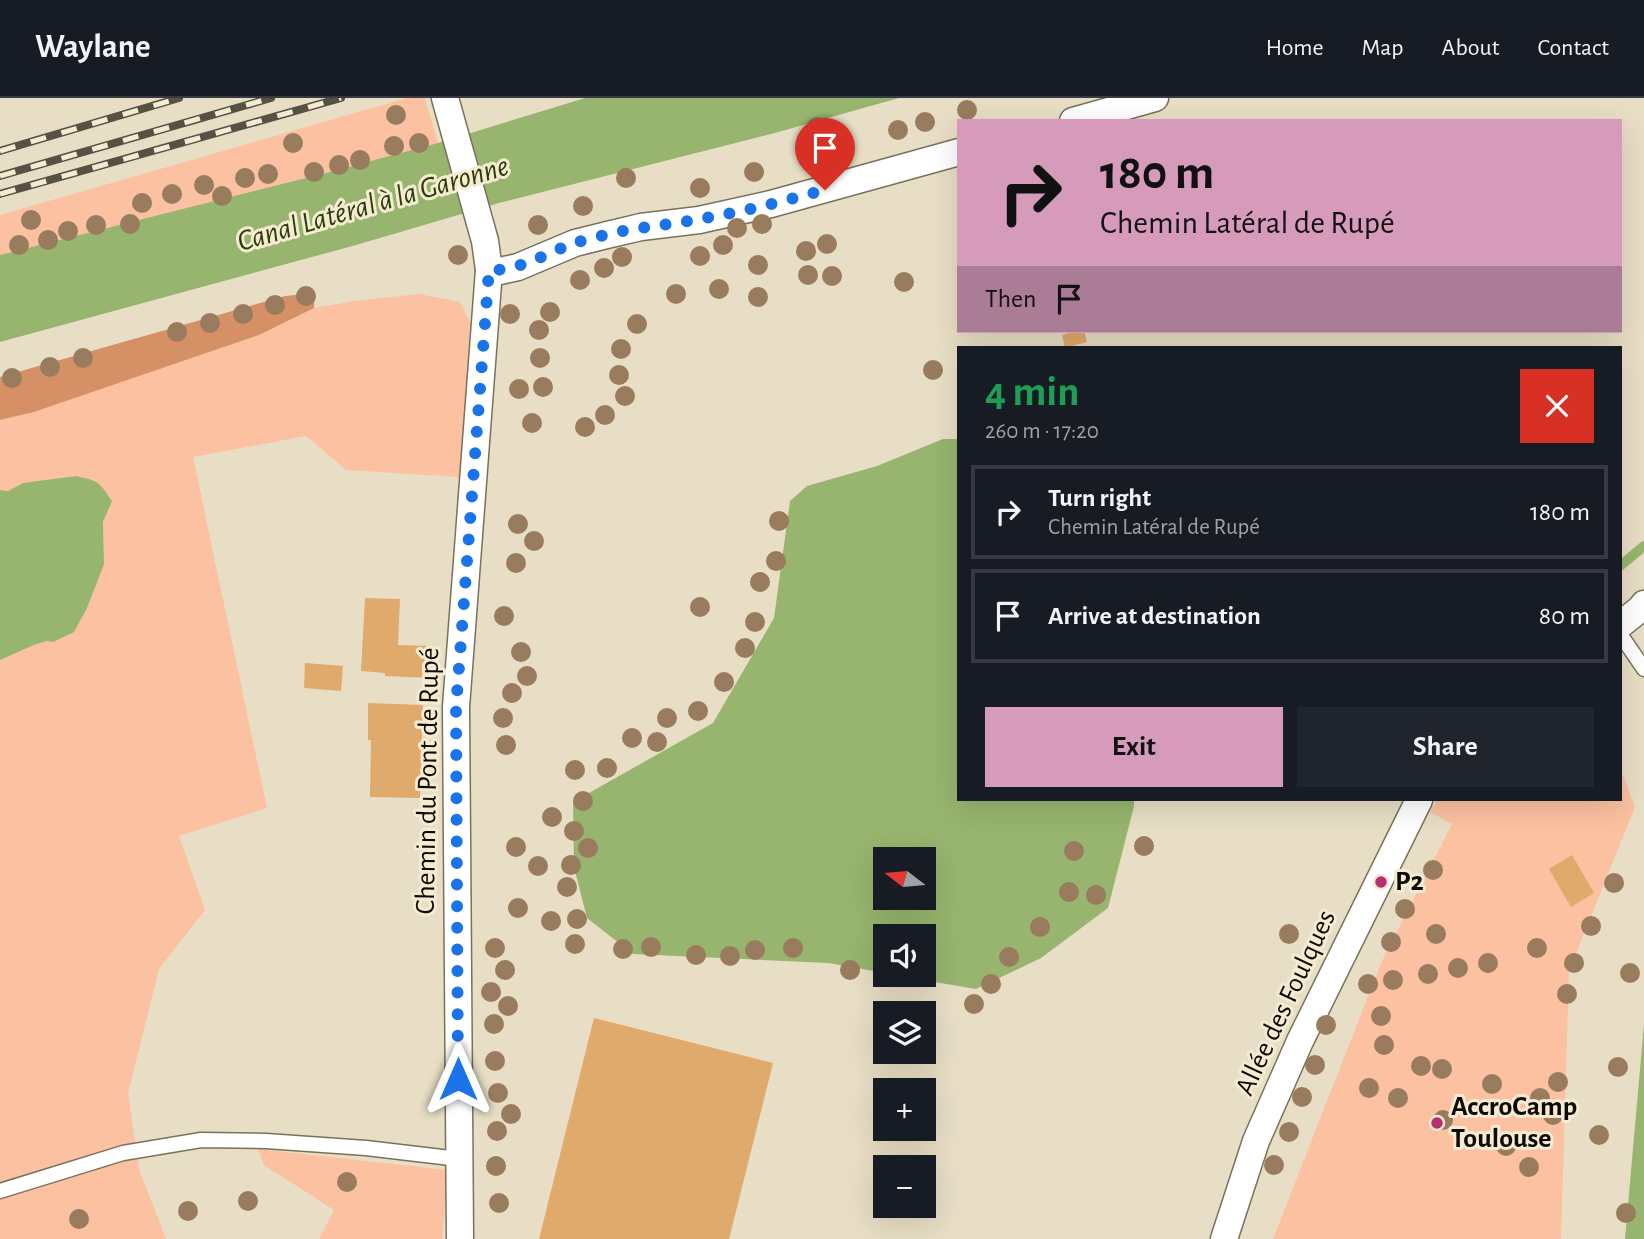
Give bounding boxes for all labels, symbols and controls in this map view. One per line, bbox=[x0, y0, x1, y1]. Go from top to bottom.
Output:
text: Waylane bbox=[35, 31, 151, 64]
text: Home bbox=[1266, 36, 1324, 60]
text: Map bbox=[1362, 36, 1404, 60]
text: About bbox=[1442, 36, 1499, 60]
text: Contact bbox=[1537, 36, 1609, 60]
pin bbox=[795, 118, 855, 190]
icon: arrive bbox=[806, 129, 844, 167]
icon: right bbox=[985, 147, 1076, 238]
text: 180 m bbox=[1100, 149, 1214, 198]
water label: Canal Latéral à la Garonne bbox=[234, 151, 512, 257]
text: Chemin Latéral de Rupé bbox=[1100, 207, 1395, 239]
icon: arrive bbox=[1050, 280, 1088, 318]
text: Then bbox=[985, 286, 1036, 312]
button: close bbox=[1520, 369, 1594, 443]
text: 4 min bbox=[985, 371, 1080, 413]
text: 260 m · 17:20 bbox=[985, 420, 1099, 443]
text: Turn right bbox=[1048, 485, 1151, 511]
icon: right bbox=[989, 493, 1027, 531]
text: 180 m bbox=[1530, 499, 1590, 525]
text: Chemin Latéral de Rupé bbox=[1048, 516, 1260, 539]
icon: arrive bbox=[989, 597, 1027, 635]
text: Arrive at destination bbox=[1048, 603, 1261, 629]
text: 80 m bbox=[1539, 603, 1590, 629]
street label: Chemin du Pont de Rupé bbox=[412, 647, 444, 915]
button: Exit bbox=[985, 707, 1283, 787]
button: Share bbox=[1297, 707, 1594, 787]
north arrow bbox=[873, 847, 936, 910]
map controls bbox=[873, 847, 936, 1218]
place label: P2 bbox=[1395, 868, 1424, 896]
marker: P2 bbox=[1373, 874, 1389, 890]
street label: Allée des Foulques bbox=[1231, 906, 1341, 1100]
button: sound bbox=[873, 924, 936, 987]
button: layers bbox=[873, 1001, 936, 1064]
position arrow bbox=[421, 1042, 495, 1116]
button: + bbox=[873, 1078, 936, 1141]
place label: AccroCamp Toulouse bbox=[1451, 1093, 1577, 1153]
marker: AccroCamp Toulouse bbox=[1429, 1115, 1445, 1131]
button: − bbox=[873, 1155, 936, 1218]

